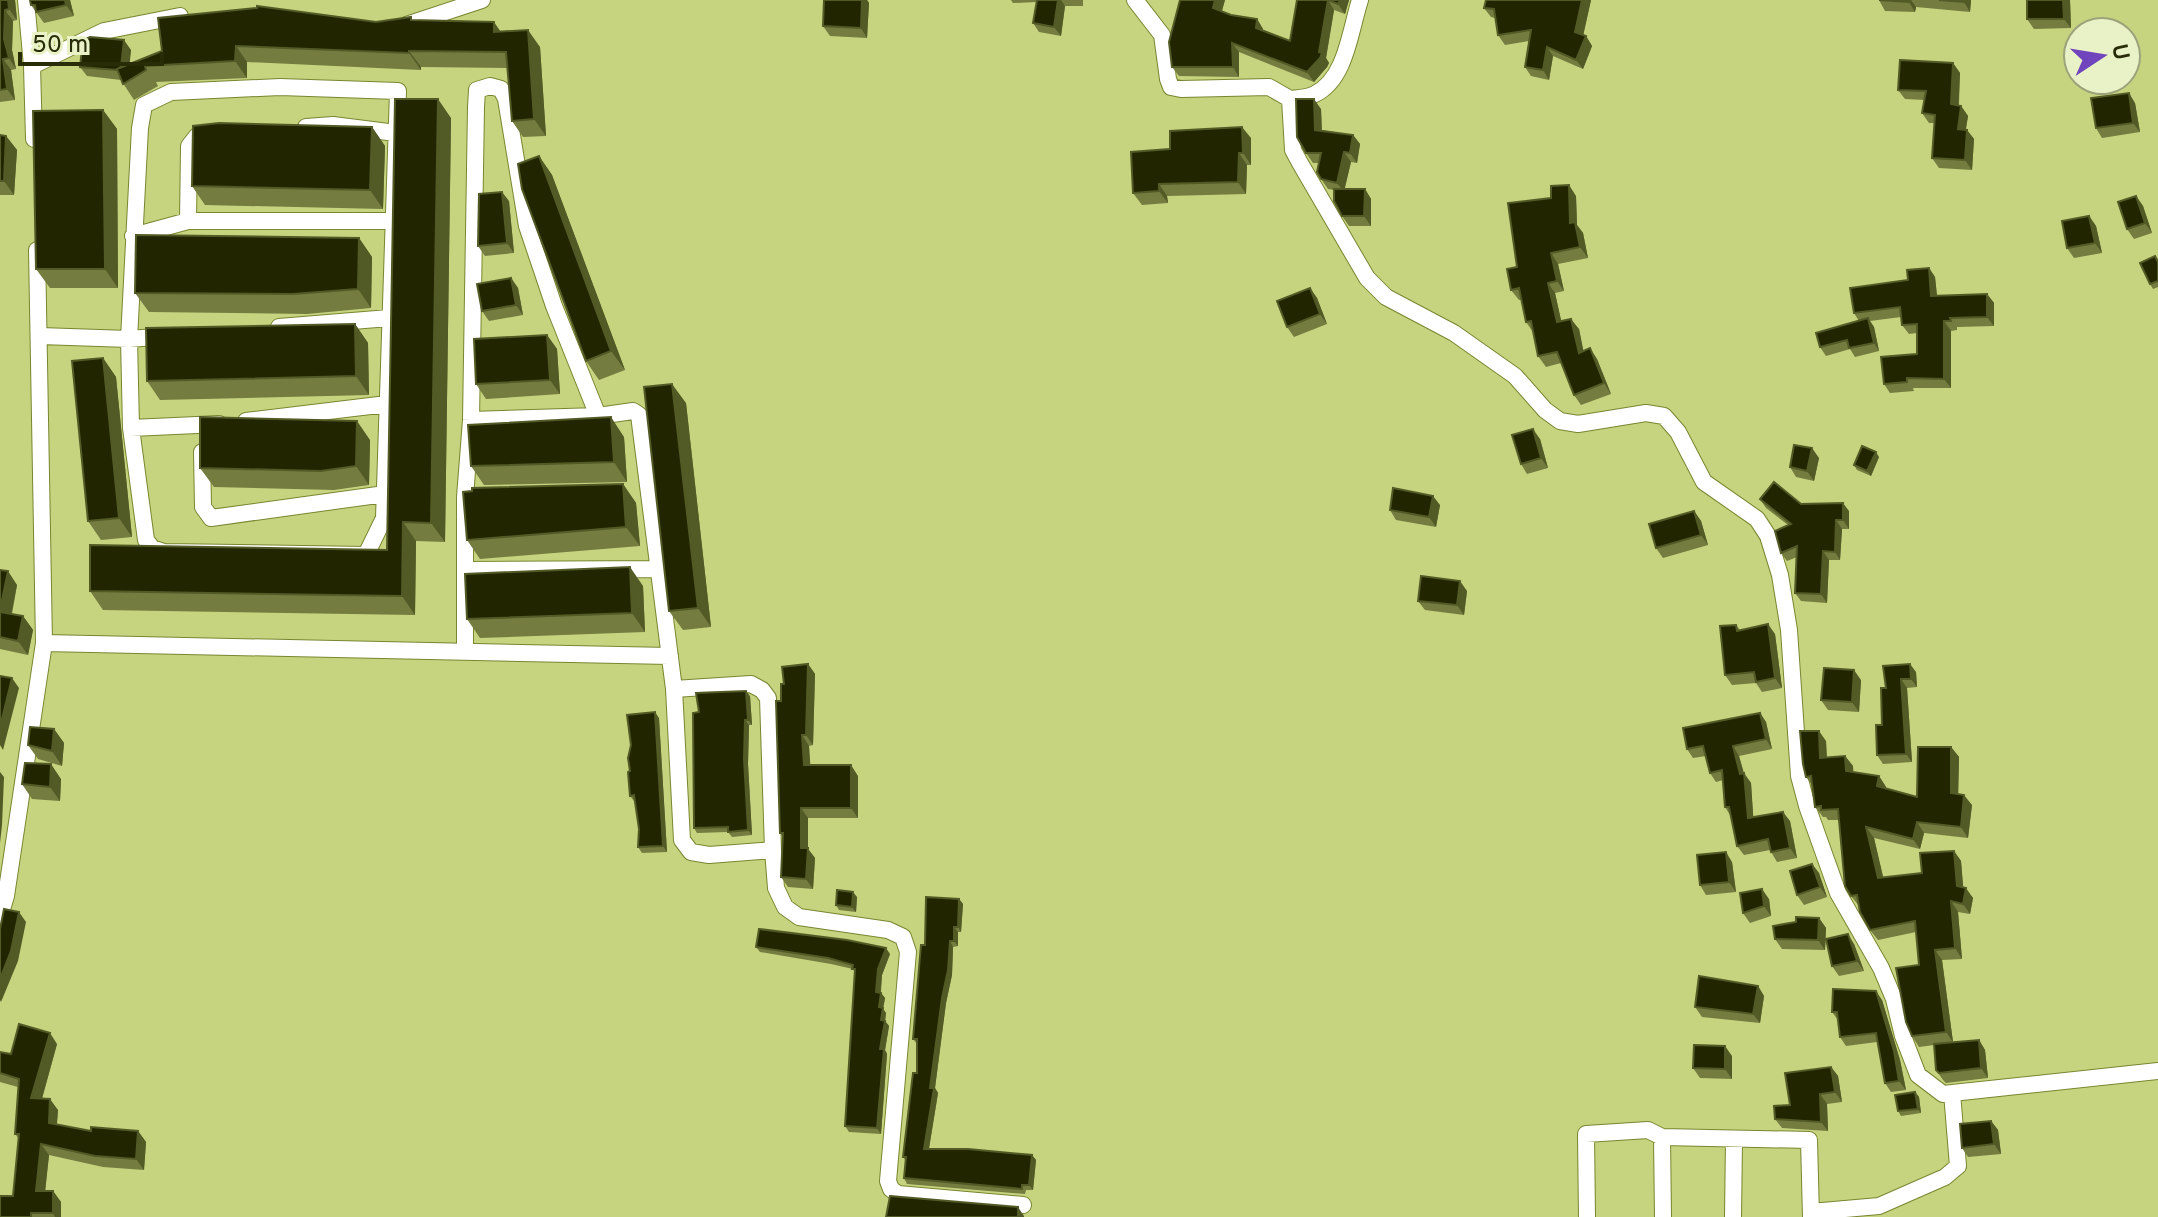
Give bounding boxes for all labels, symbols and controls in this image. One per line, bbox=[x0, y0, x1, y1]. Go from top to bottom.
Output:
scale bar bbox=[20, 16, 162, 66]
north arrow bbox=[2062, 16, 2142, 96]
text: 50 m bbox=[32, 31, 88, 61]
text: U bbox=[2104, 42, 2134, 63]

